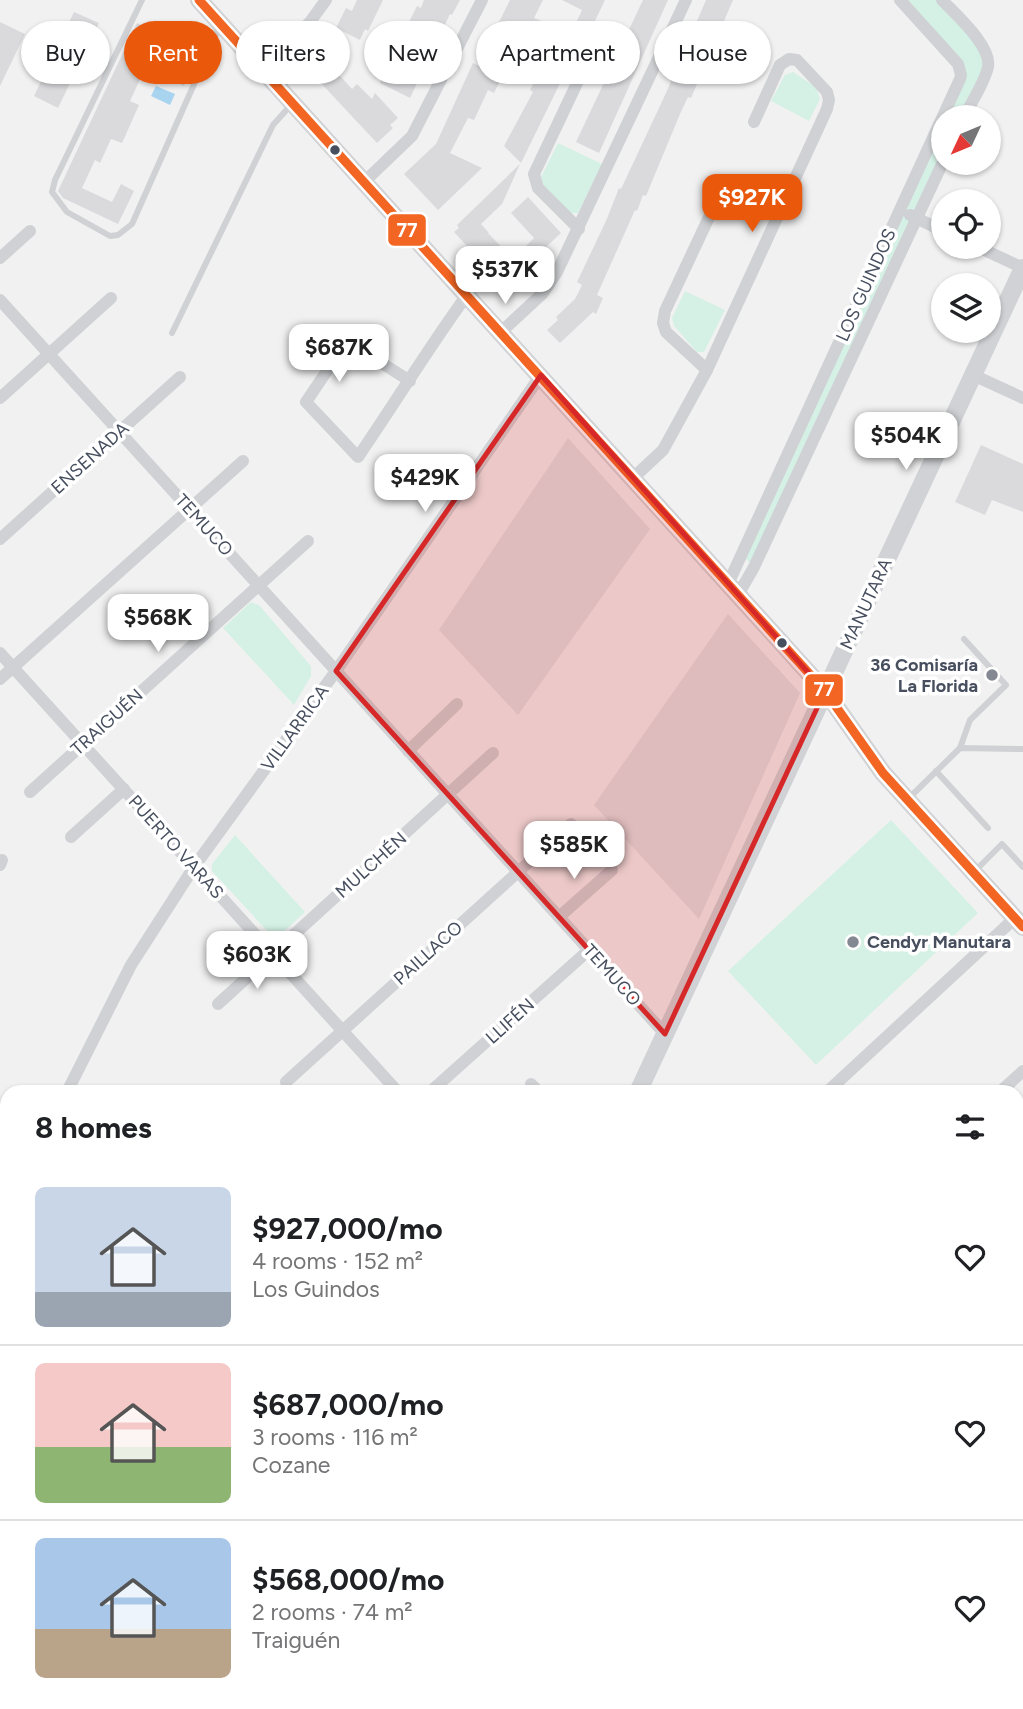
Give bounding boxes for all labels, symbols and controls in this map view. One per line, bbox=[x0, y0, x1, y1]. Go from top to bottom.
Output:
chip: Buy bbox=[21, 21, 110, 84]
chip: Rent bbox=[124, 21, 222, 84]
chip: Filters bbox=[236, 21, 350, 84]
chip: New bbox=[364, 21, 462, 84]
chip: Apartment bbox=[476, 21, 640, 84]
chip: House bbox=[654, 21, 771, 84]
north arrow bbox=[931, 105, 1001, 175]
map controls bbox=[931, 105, 1001, 343]
unlabelled marker bbox=[328, 143, 342, 157]
pin: $927K bbox=[703, 174, 801, 234]
text: $927K bbox=[718, 183, 786, 211]
button: locate bbox=[931, 189, 1001, 259]
line badge: 77 bbox=[387, 213, 427, 247]
text: 77 bbox=[396, 219, 418, 242]
street label: LOS GUINDOS bbox=[831, 225, 901, 345]
pin: $537K bbox=[456, 246, 554, 306]
text: $537K bbox=[472, 255, 539, 283]
button: layers bbox=[931, 273, 1001, 343]
pin: $687K bbox=[290, 324, 388, 384]
text: $687K bbox=[305, 333, 373, 361]
pin: $504K bbox=[857, 412, 955, 472]
street label: ENSENADA bbox=[47, 417, 133, 499]
text: $504K bbox=[871, 421, 941, 449]
pin: $429K bbox=[376, 454, 474, 514]
text: $429K bbox=[390, 463, 460, 491]
street label: TEMUCO bbox=[171, 490, 237, 560]
street label: MANUTARA bbox=[835, 555, 897, 653]
pin: $568K bbox=[109, 594, 207, 654]
text: $568K bbox=[124, 603, 192, 631]
unlabelled marker bbox=[775, 636, 789, 650]
place label: 36 Comisaría La Florida bbox=[870, 654, 978, 697]
marker: 36 Comisaría La Florida bbox=[984, 667, 1000, 683]
line badge: 77 bbox=[804, 673, 844, 707]
text: 77 bbox=[813, 678, 835, 701]
street label: VILLARRICA bbox=[256, 681, 334, 775]
street label: TRAIGUÉN bbox=[66, 684, 148, 760]
street label: PUERTO VARAS bbox=[124, 791, 228, 903]
pin: $585K bbox=[525, 822, 623, 881]
street label: MULCHÉN bbox=[331, 827, 411, 903]
text: $585K bbox=[540, 830, 608, 858]
street label: PAILLACO bbox=[389, 916, 467, 990]
place label: Cendyr Manutara bbox=[867, 931, 1011, 953]
pin: $603K bbox=[208, 932, 306, 991]
marker: Cendyr Manutara bbox=[845, 934, 861, 950]
text: $603K bbox=[222, 940, 292, 968]
street label: TEMUCO bbox=[579, 940, 645, 1010]
street label: LLIFÉN bbox=[481, 993, 539, 1049]
icon: filters bbox=[951, 1108, 989, 1146]
text: 8 homes bbox=[35, 1109, 152, 1146]
text: $927,000/mo bbox=[252, 1210, 443, 1247]
icon: home bbox=[91, 1215, 175, 1299]
icon: heart bbox=[951, 1238, 989, 1276]
text: 4 rooms · 152 m² bbox=[252, 1247, 423, 1275]
text: Los Guindos bbox=[252, 1275, 380, 1303]
text: $687,000/mo bbox=[252, 1386, 444, 1423]
icon: home bbox=[91, 1391, 175, 1475]
icon: heart bbox=[951, 1414, 989, 1452]
text: 3 rooms · 116 m² bbox=[252, 1423, 418, 1451]
text: Cozane bbox=[252, 1451, 330, 1479]
text: $568,000/mo bbox=[252, 1561, 444, 1598]
icon: home bbox=[91, 1566, 175, 1650]
icon: heart bbox=[951, 1589, 989, 1627]
text: 2 rooms · 74 m² bbox=[252, 1598, 413, 1626]
text: Traiguén bbox=[252, 1626, 340, 1654]

